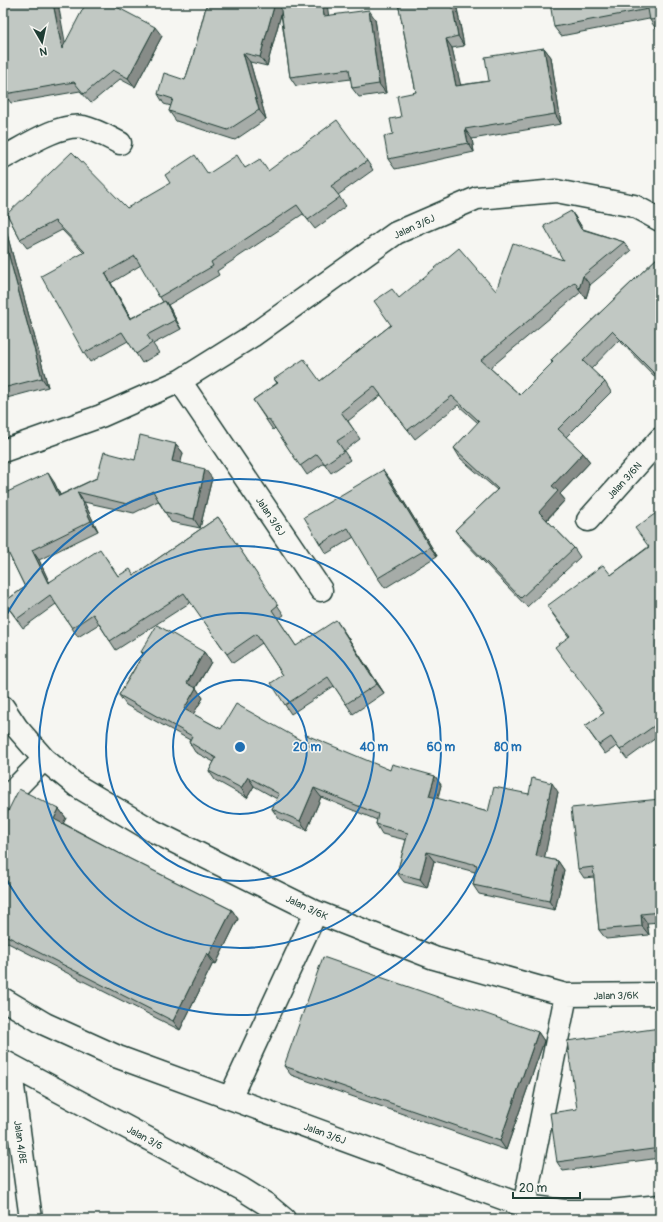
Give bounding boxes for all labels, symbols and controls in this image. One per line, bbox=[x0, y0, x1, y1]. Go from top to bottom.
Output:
north arrow bbox=[22, 22, 62, 62]
text: N bbox=[38, 44, 48, 58]
street label: Jalan 3/6J bbox=[392, 212, 437, 242]
street label: Jalan 3/6N bbox=[605, 459, 645, 502]
street label: Jalan 3/6J bbox=[253, 495, 288, 538]
centre of rings bbox=[233, 740, 247, 754]
text: 20 m bbox=[293, 740, 321, 755]
text: 40 m bbox=[359, 740, 389, 755]
text: 60 m bbox=[427, 740, 456, 755]
text: 80 m bbox=[494, 740, 522, 755]
street label: Jalan 3/6K bbox=[284, 893, 330, 923]
street label: Jalan 3/6K bbox=[593, 990, 639, 1002]
street label: Jalan 4/8E bbox=[11, 1120, 29, 1165]
street label: Jalan 3/6J bbox=[302, 1121, 347, 1147]
street label: Jalan 3/6 bbox=[124, 1123, 165, 1152]
scale bar bbox=[513, 1174, 580, 1200]
text: 20 m bbox=[519, 1181, 548, 1196]

